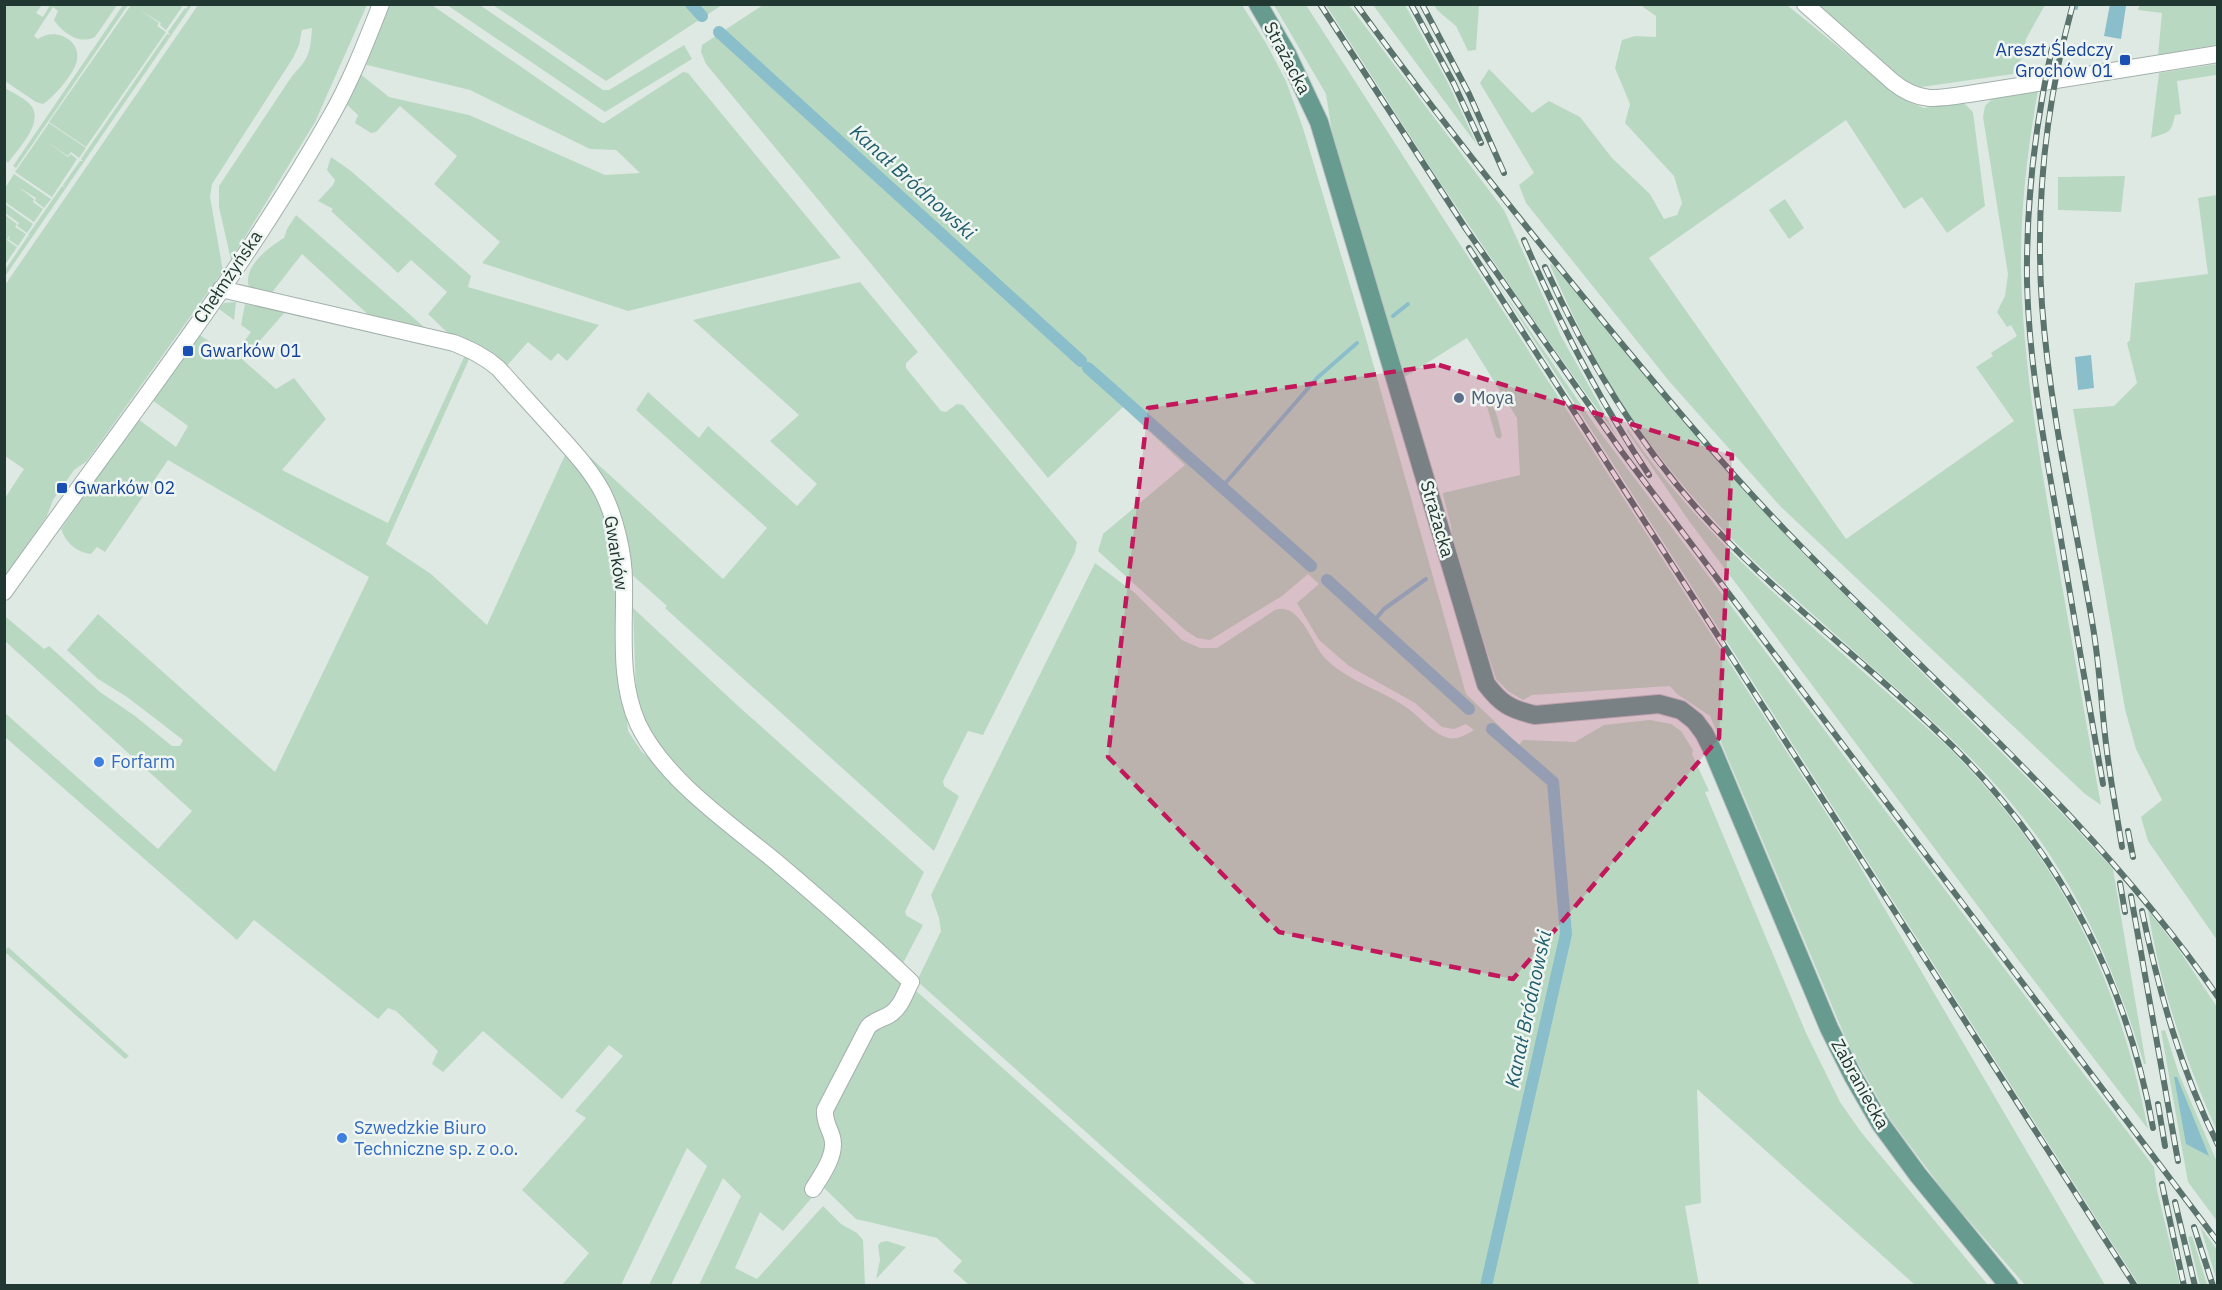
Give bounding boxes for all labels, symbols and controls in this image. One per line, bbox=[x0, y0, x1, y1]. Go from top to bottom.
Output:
street label: Strażacka bbox=[1259, 18, 1316, 98]
place label: Areszt Śledczy Grochów 01 bbox=[1995, 38, 2113, 82]
marker: Areszt Śledczy Grochów 01 bbox=[2118, 53, 2132, 67]
water label: Kanał Bródnowski bbox=[845, 118, 982, 246]
street label: Chełmżyńska bbox=[188, 225, 267, 328]
place label: Gwarków 01 bbox=[200, 339, 301, 362]
marker: Gwarków 01 bbox=[181, 344, 195, 358]
place label: Moya bbox=[1471, 386, 1514, 409]
marker: Moya bbox=[1452, 391, 1466, 405]
place label: Gwarków 02 bbox=[74, 476, 175, 499]
street label: Strażacka bbox=[1416, 478, 1460, 560]
marker: Gwarków 02 bbox=[55, 481, 69, 495]
street label: Gwarków bbox=[599, 514, 634, 592]
place label: Forfarm bbox=[111, 750, 175, 773]
marker: Forfarm bbox=[92, 755, 106, 769]
water label: Kanał Bródnowski bbox=[1498, 927, 1558, 1090]
street label: Zabraniecka bbox=[1826, 1035, 1895, 1133]
place label: Szwedzkie Biuro Techniczne sp. z o.o. bbox=[354, 1116, 518, 1160]
marker: Szwedzkie Biuro Techniczne sp. z o.o. bbox=[335, 1131, 349, 1145]

